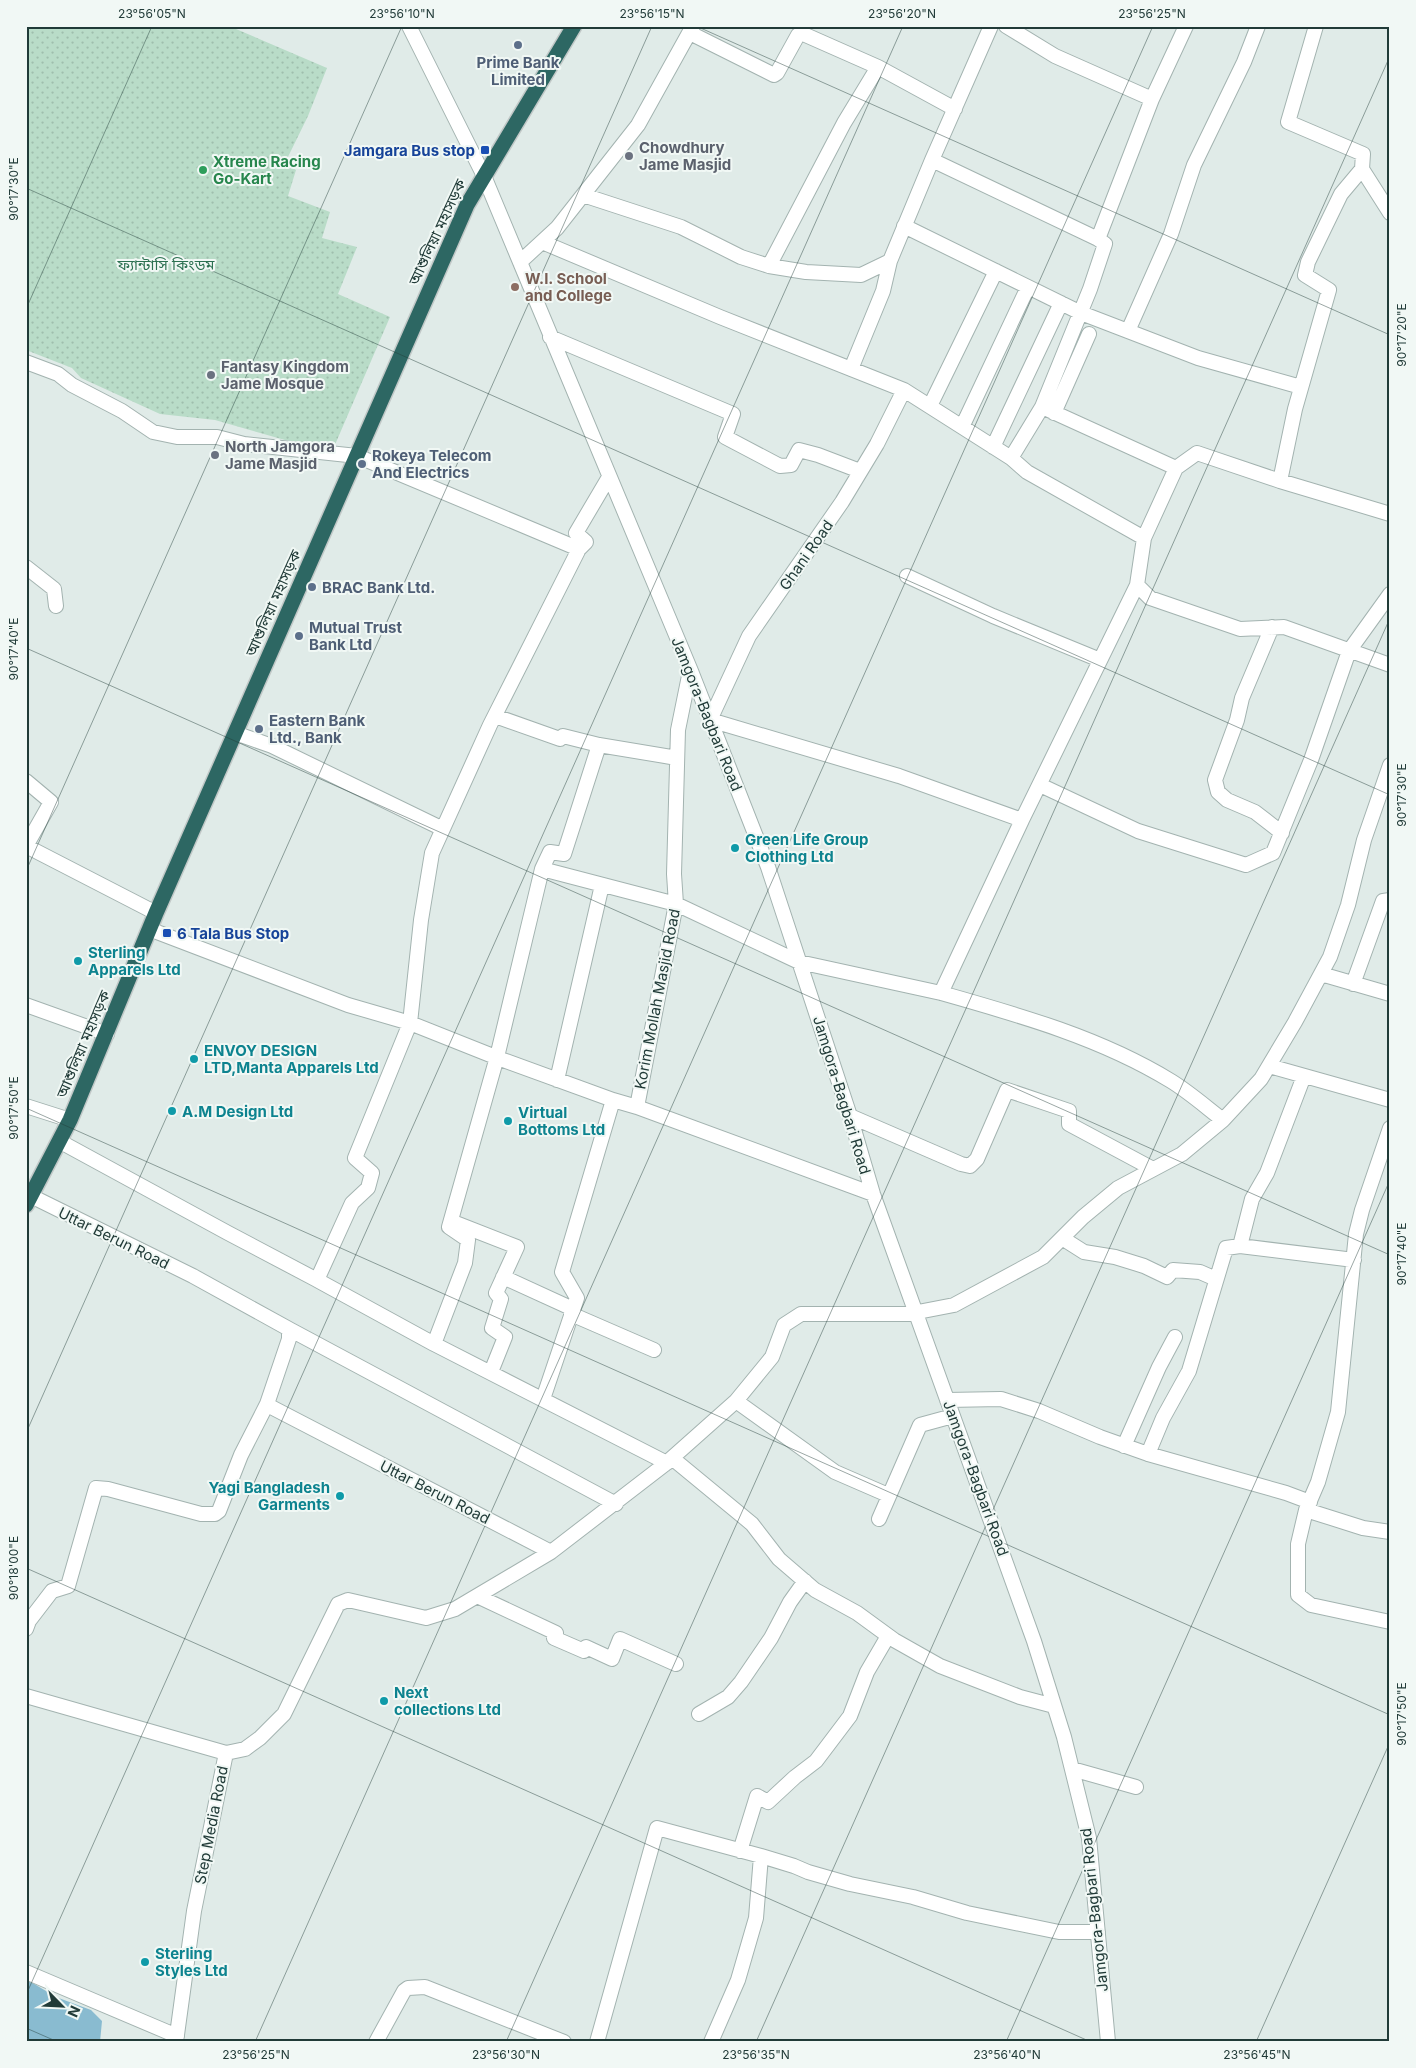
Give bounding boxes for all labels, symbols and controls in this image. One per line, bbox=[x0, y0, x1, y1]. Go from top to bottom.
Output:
text: 23°56'05"N bbox=[118, 6, 186, 21]
text: 23°56'10"N bbox=[369, 6, 435, 21]
text: 23°56'15"N bbox=[619, 6, 685, 21]
text: 23°56'20"N bbox=[868, 6, 936, 21]
text: 23°56'25"N bbox=[1118, 6, 1186, 21]
marker: Prime Bank Limited bbox=[512, 39, 524, 51]
place label: Prime Bank Limited bbox=[477, 53, 560, 89]
place label: Chowdhury Jame Masjid bbox=[639, 138, 731, 174]
place label: Jamgara Bus stop bbox=[344, 141, 475, 160]
marker: Jamgara Bus stop bbox=[479, 144, 491, 156]
marker: Chowdhury Jame Masjid bbox=[623, 150, 635, 162]
place label: Xtreme Racing Go-Kart bbox=[213, 152, 321, 188]
text: 90°17'30"E bbox=[6, 157, 21, 221]
marker: Xtreme Racing Go-Kart bbox=[197, 164, 209, 176]
street label: আশুলিয়া মহাসড়ক bbox=[404, 175, 470, 289]
park label: ফ্যান্টাসি কিংডম bbox=[116, 255, 215, 274]
place label: W.I. School and College bbox=[525, 269, 612, 305]
marker: W.I. School and College bbox=[509, 281, 521, 293]
text: 90°17'20"E bbox=[1394, 303, 1409, 367]
place label: Fantasy Kingdom Jame Mosque bbox=[221, 357, 349, 393]
marker: Fantasy Kingdom Jame Mosque bbox=[205, 369, 217, 381]
place label: North Jamgora Jame Masjid bbox=[225, 437, 335, 473]
place label: Rokeya Telecom And Electrics bbox=[372, 446, 492, 482]
marker: North Jamgora Jame Masjid bbox=[209, 449, 221, 461]
marker: Rokeya Telecom And Electrics bbox=[356, 458, 368, 470]
street label: Ghani Road bbox=[775, 516, 837, 594]
street label: আশুলিয়া মহাসড়ক bbox=[241, 546, 305, 660]
place label: BRAC Bank Ltd. bbox=[322, 578, 435, 597]
marker: BRAC Bank Ltd. bbox=[306, 581, 318, 593]
text: 90°17'40"E bbox=[6, 617, 21, 681]
place label: Mutual Trust Bank Ltd bbox=[309, 618, 402, 654]
marker: Mutual Trust Bank Ltd bbox=[293, 630, 305, 642]
street label: Jamgora-Bagbari Road bbox=[667, 634, 747, 794]
place label: Eastern Bank Ltd., Bank bbox=[269, 711, 366, 747]
marker: Eastern Bank Ltd., Bank bbox=[253, 723, 265, 735]
text: 90°17'30"E bbox=[1394, 763, 1409, 827]
place label: Green Life Group Clothing Ltd bbox=[745, 830, 868, 866]
marker: Green Life Group Clothing Ltd bbox=[729, 842, 741, 854]
street label: Korim Mollah Masjid Road bbox=[630, 907, 684, 1091]
place label: 6 Tala Bus Stop bbox=[177, 924, 289, 943]
marker: 6 Tala Bus Stop bbox=[161, 927, 173, 939]
place label: Sterling Apparels Ltd bbox=[88, 943, 181, 979]
marker: Sterling Apparels Ltd bbox=[72, 955, 84, 967]
street label: আশুলিয়া মহাসড়ক bbox=[51, 987, 114, 1101]
street label: Jamgora-Bagbari Road bbox=[809, 1014, 875, 1176]
place label: ENVOY DESIGN LTD,Manta Apparels Ltd bbox=[204, 1041, 379, 1077]
marker: ENVOY DESIGN LTD,Manta Apparels Ltd bbox=[188, 1053, 200, 1065]
text: 90°17'50"E bbox=[6, 1076, 21, 1140]
place label: A.M Design Ltd bbox=[182, 1102, 293, 1121]
place label: Virtual Bottoms Ltd bbox=[518, 1103, 605, 1139]
marker: A.M Design Ltd bbox=[166, 1105, 178, 1117]
marker: Virtual Bottoms Ltd bbox=[502, 1115, 514, 1127]
street label: Uttar Berun Road bbox=[55, 1203, 173, 1273]
text: 90°17'40"E bbox=[1394, 1222, 1409, 1286]
street label: Jamgora-Bagbari Road bbox=[939, 1398, 1013, 1558]
street label: Uttar Berun Road bbox=[377, 1456, 493, 1528]
place label: Yagi Bangladesh Garments bbox=[208, 1478, 330, 1514]
marker: Yagi Bangladesh Garments bbox=[334, 1490, 346, 1502]
text: 90°18'00"E bbox=[6, 1536, 21, 1600]
text: 90°17'50"E bbox=[1394, 1682, 1409, 1746]
place label: Next collections Ltd bbox=[394, 1683, 501, 1719]
marker: Next collections Ltd bbox=[378, 1695, 390, 1707]
street label: Step Media Road bbox=[190, 1764, 232, 1886]
street label: Jamgora-Bagbari Road bbox=[1076, 1827, 1112, 1993]
place label: Sterling Styles Ltd bbox=[155, 1944, 228, 1980]
marker: Sterling Styles Ltd bbox=[139, 1956, 151, 1968]
north arrow bbox=[38, 1980, 88, 2030]
text: N bbox=[64, 2003, 84, 2020]
text: 23°56'25"N bbox=[222, 2047, 290, 2062]
text: 23°56'30"N bbox=[472, 2047, 540, 2062]
text: 23°56'35"N bbox=[722, 2047, 790, 2062]
text: 23°56'40"N bbox=[973, 2047, 1041, 2062]
text: 23°56'45"N bbox=[1223, 2047, 1291, 2062]

